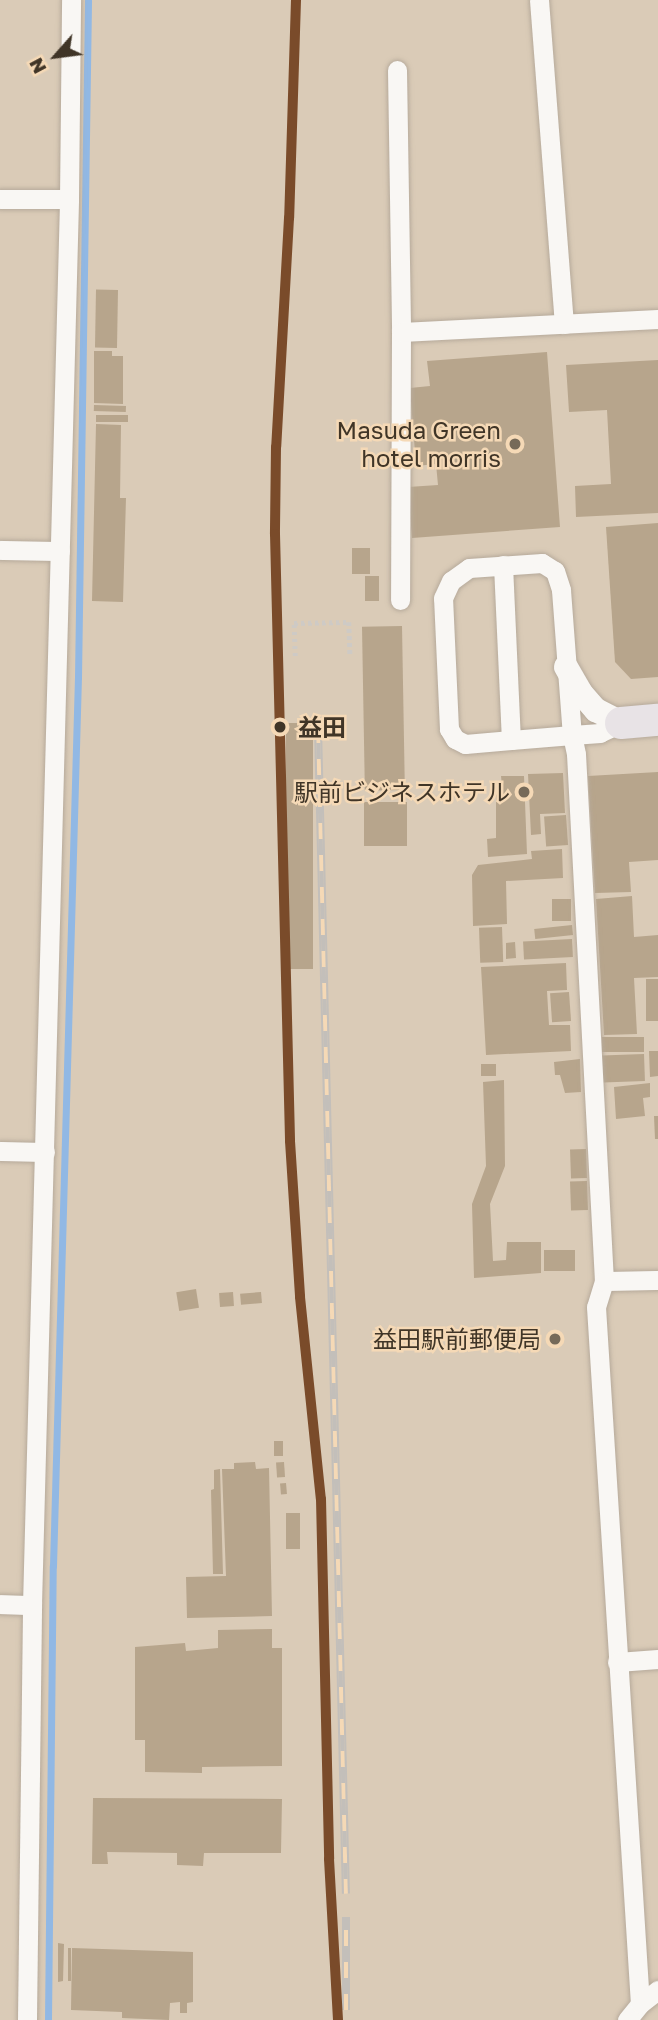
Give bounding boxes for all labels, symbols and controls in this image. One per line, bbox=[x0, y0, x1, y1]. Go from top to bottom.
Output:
north arrow bbox=[21, 21, 91, 91]
text: N bbox=[23, 54, 51, 78]
place label: Masuda Green hotel morris bbox=[337, 416, 501, 472]
marker: Masuda Green hotel morris bbox=[507, 436, 523, 452]
place label: 益田 bbox=[298, 713, 346, 741]
marker: 益田 bbox=[269, 716, 291, 738]
place label: 駅前ビジネスホテル bbox=[294, 778, 510, 806]
marker: 駅前ビジネスホテル bbox=[516, 784, 532, 800]
place label: 益田駅前郵便局 bbox=[373, 1325, 541, 1353]
marker: 益田駅前郵便局 bbox=[547, 1331, 563, 1347]

